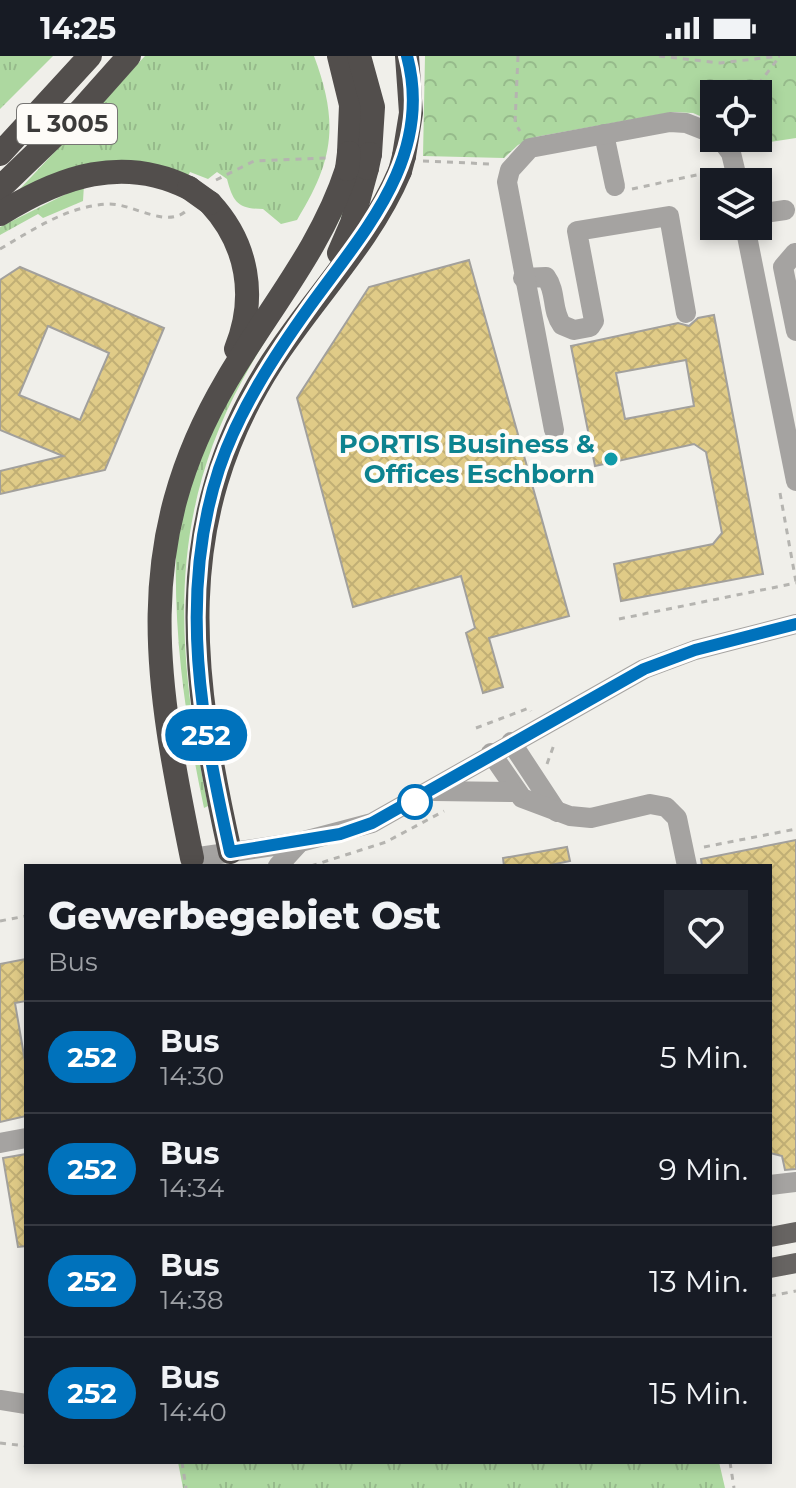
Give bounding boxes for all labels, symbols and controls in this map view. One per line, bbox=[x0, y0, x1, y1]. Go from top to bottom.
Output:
text: 14:25 bbox=[40, 10, 116, 47]
map controls bbox=[700, 80, 772, 240]
button: locate bbox=[700, 80, 772, 152]
road number: L 3005 bbox=[17, 104, 117, 144]
button: layers bbox=[700, 168, 772, 240]
place label: PORTIS Business & Offices Eschborn bbox=[339, 428, 595, 490]
marker: PORTIS Business & Offices Eschborn bbox=[602, 450, 620, 468]
line badge: 252 bbox=[160, 709, 252, 761]
text: 252 bbox=[181, 718, 231, 752]
unlabelled marker bbox=[398, 785, 432, 819]
button: heart bbox=[664, 890, 748, 974]
text: Gewerbegebiet Ost bbox=[48, 892, 441, 939]
text: Bus bbox=[48, 946, 98, 978]
text: Bus bbox=[160, 1023, 220, 1060]
text: 5 Min. bbox=[660, 1039, 748, 1076]
text: 252 bbox=[67, 1040, 117, 1074]
text: 14:30 bbox=[160, 1060, 224, 1092]
text: Bus bbox=[160, 1135, 220, 1172]
text: 9 Min. bbox=[659, 1151, 748, 1188]
text: 252 bbox=[67, 1152, 117, 1186]
text: 14:34 bbox=[160, 1172, 224, 1204]
text: Bus bbox=[160, 1247, 220, 1284]
text: 13 Min. bbox=[649, 1263, 748, 1300]
text: 252 bbox=[67, 1264, 117, 1298]
text: 14:38 bbox=[160, 1284, 224, 1316]
text: Bus bbox=[160, 1359, 220, 1396]
text: 15 Min. bbox=[649, 1375, 748, 1412]
text: 252 bbox=[67, 1376, 117, 1410]
text: 14:40 bbox=[160, 1396, 227, 1428]

